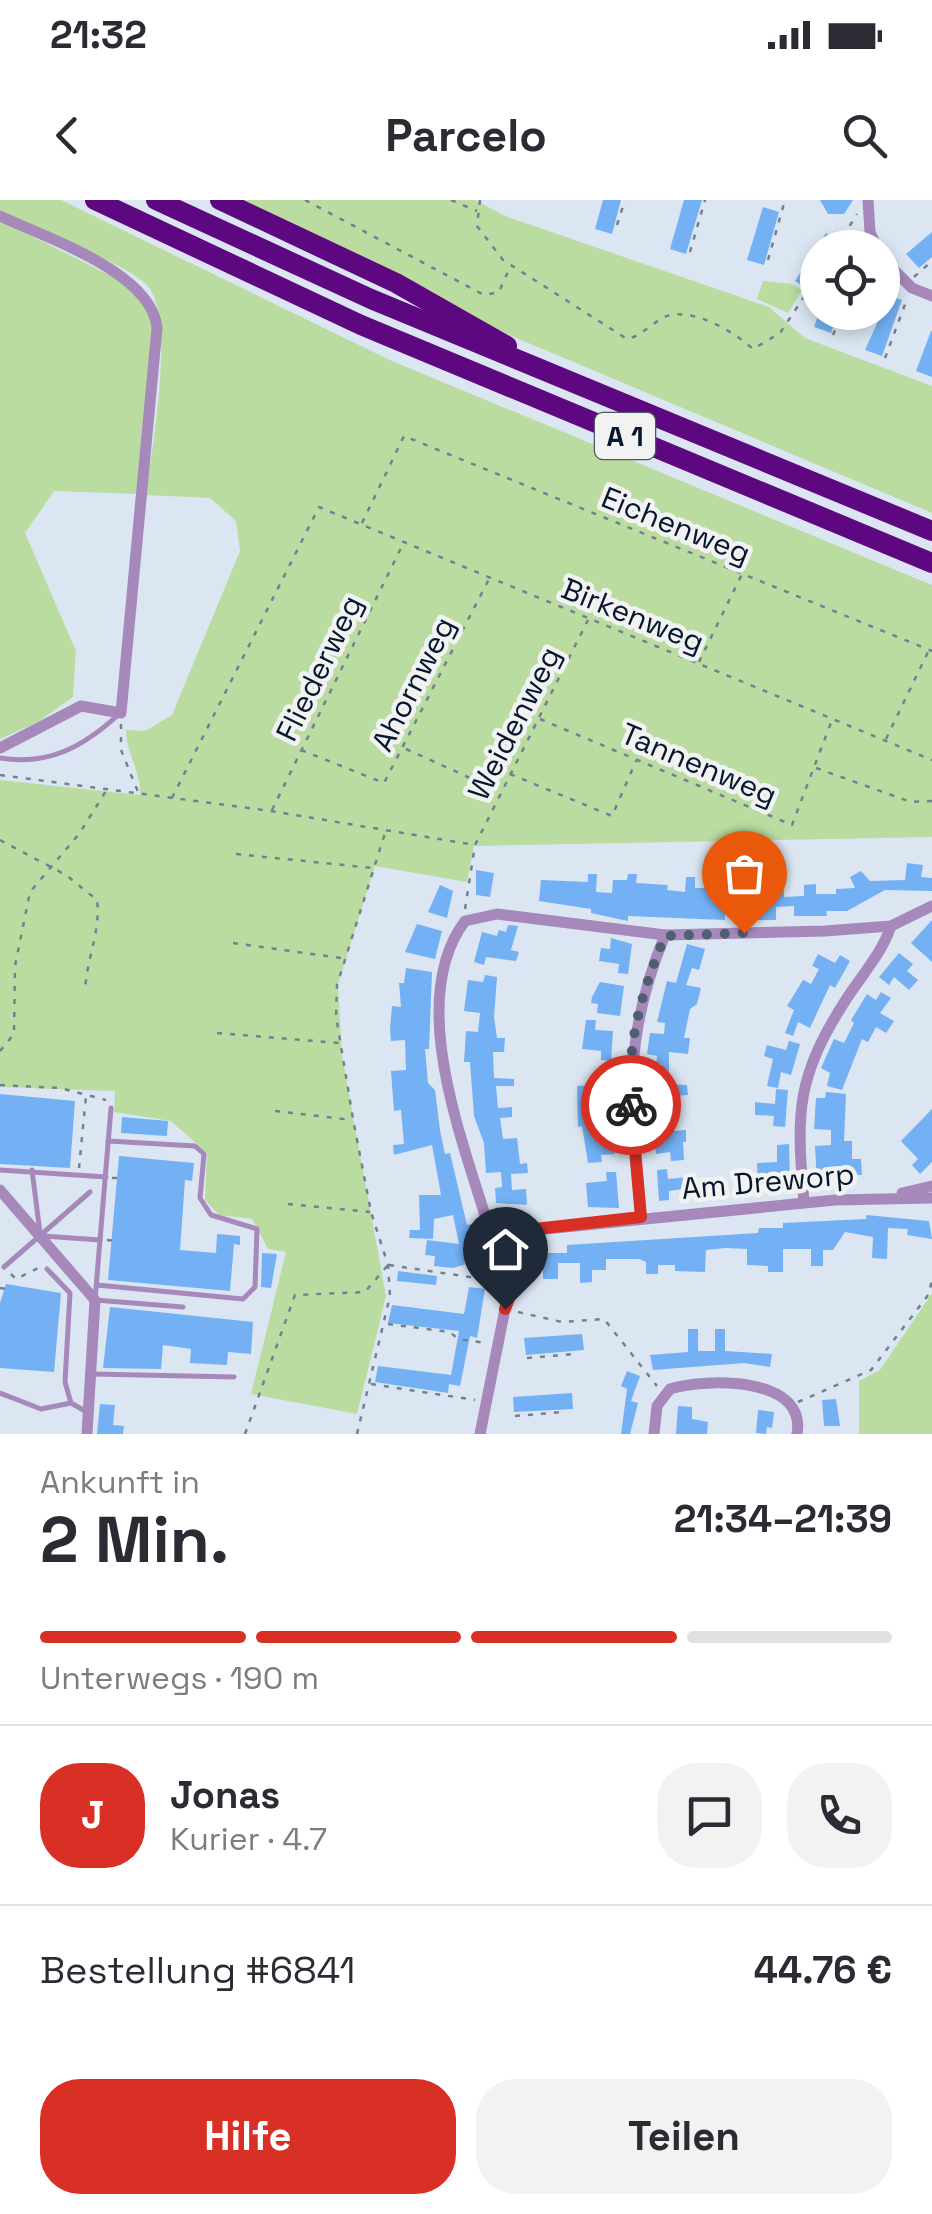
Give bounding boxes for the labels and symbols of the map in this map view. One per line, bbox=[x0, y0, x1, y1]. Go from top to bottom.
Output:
road number: A 1 bbox=[595, 413, 655, 459]
street label: Eichenweg bbox=[596, 477, 756, 573]
street label: Birkenweg bbox=[556, 569, 710, 661]
street label: Fliederweg bbox=[267, 589, 371, 747]
street label: Ahornweg bbox=[362, 610, 464, 758]
street label: Weidenweg bbox=[459, 640, 569, 806]
street label: Tannenweg bbox=[615, 714, 783, 814]
pin bbox=[702, 831, 787, 934]
courier bbox=[581, 1055, 681, 1155]
street label: Am Dreworp bbox=[680, 1154, 856, 1208]
pin bbox=[463, 1207, 548, 1310]

